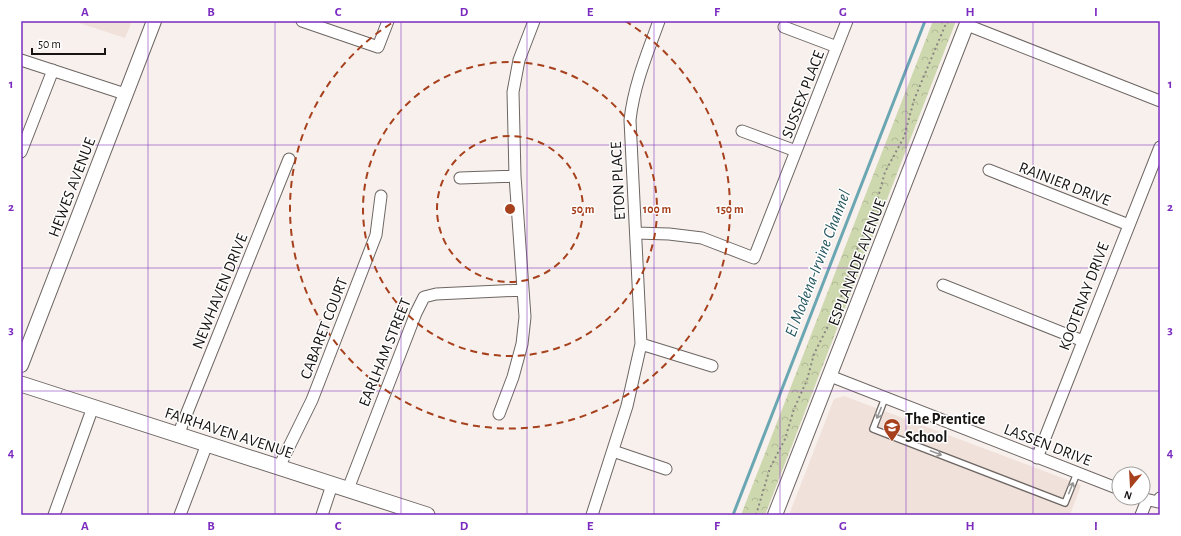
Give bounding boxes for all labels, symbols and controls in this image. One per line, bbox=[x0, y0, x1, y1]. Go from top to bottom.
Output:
text: A bbox=[81, 6, 89, 19]
text: B bbox=[207, 6, 215, 19]
text: C bbox=[335, 6, 342, 19]
text: D bbox=[460, 6, 469, 19]
text: E bbox=[587, 6, 594, 19]
text: F bbox=[714, 6, 721, 19]
text: G bbox=[839, 6, 847, 19]
text: H bbox=[965, 6, 975, 19]
text: I bbox=[1094, 6, 1098, 19]
scale bar bbox=[32, 30, 105, 56]
text: 50 m bbox=[38, 38, 61, 50]
street label: SUSSEX PLACE bbox=[779, 48, 827, 140]
text: 1 bbox=[9, 78, 13, 91]
text: 1 bbox=[1168, 78, 1172, 91]
street label: HEWES AVENUE bbox=[46, 135, 98, 239]
street label: ETON PLACE bbox=[608, 141, 628, 221]
street label: RAINIER DRIVE bbox=[1017, 159, 1113, 209]
water label: El Modena-Irvine Channel bbox=[782, 187, 853, 339]
street label: ESPLANADE AVENUE bbox=[825, 196, 889, 328]
text: 2 bbox=[8, 201, 14, 214]
text: 2 bbox=[1167, 201, 1173, 214]
centre of rings bbox=[503, 202, 517, 216]
text: 50 m bbox=[572, 203, 595, 215]
text: 100 m bbox=[643, 203, 671, 215]
text: 150 m bbox=[716, 203, 744, 215]
street label: NEWHAVEN DRIVE bbox=[189, 231, 250, 351]
street label: KOOTENAY DRIVE bbox=[1056, 240, 1112, 352]
street label: CABARET COURT bbox=[297, 275, 351, 381]
street label: EARLHAM STREET bbox=[356, 296, 414, 409]
text: 3 bbox=[8, 324, 14, 337]
text: 3 bbox=[1167, 324, 1173, 337]
street label: FAIRHAVEN AVENUE bbox=[163, 405, 295, 461]
one-way arrow bbox=[875, 407, 883, 419]
place label: The Prentice School bbox=[905, 411, 986, 445]
school or university icon: The Prentice School bbox=[882, 417, 902, 442]
street label: LASSEN DRIVE bbox=[1002, 421, 1094, 469]
text: 4 bbox=[8, 447, 15, 460]
text: 4 bbox=[1167, 447, 1174, 460]
one-way arrow bbox=[929, 449, 941, 457]
north arrow bbox=[1111, 466, 1151, 506]
one-way arrow bbox=[1068, 483, 1075, 495]
text: N bbox=[1123, 489, 1133, 501]
text: A bbox=[81, 520, 89, 533]
text: B bbox=[207, 520, 215, 533]
text: C bbox=[335, 520, 342, 533]
text: D bbox=[460, 520, 469, 533]
text: E bbox=[587, 520, 594, 533]
text: F bbox=[714, 520, 721, 533]
text: G bbox=[839, 520, 847, 533]
text: H bbox=[965, 520, 975, 533]
text: I bbox=[1094, 520, 1098, 533]

